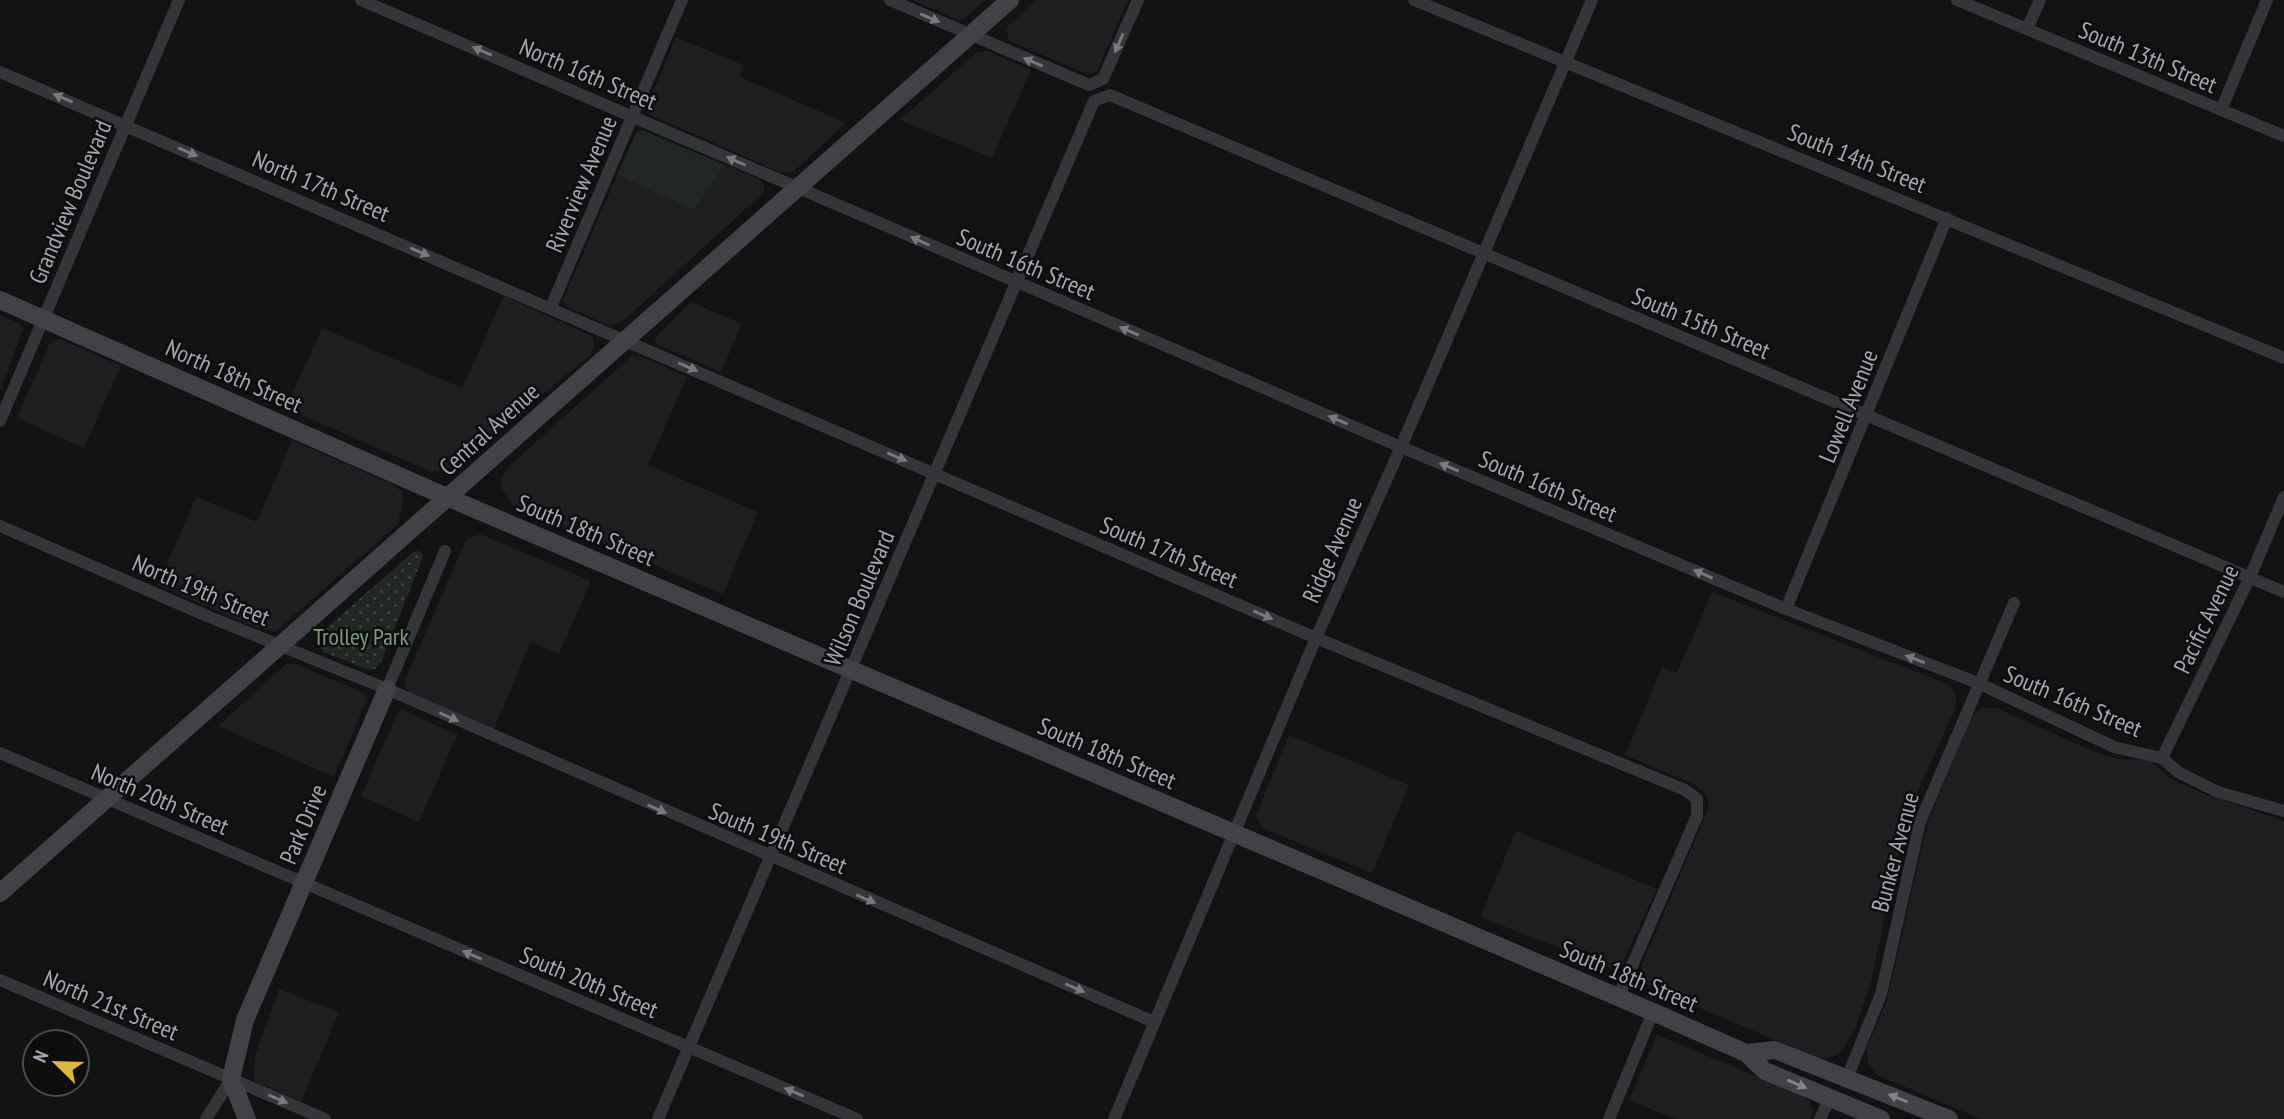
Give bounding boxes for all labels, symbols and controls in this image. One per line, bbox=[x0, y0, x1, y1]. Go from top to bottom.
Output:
one-way arrow bbox=[920, 12, 941, 23]
street label: South 13th Street bbox=[2074, 14, 2222, 100]
street label: North 16th Street bbox=[515, 31, 662, 117]
one-way arrow bbox=[1113, 33, 1125, 53]
one-way arrow bbox=[471, 46, 492, 57]
one-way arrow bbox=[1023, 56, 1043, 68]
one-way arrow bbox=[52, 93, 73, 104]
street label: Riverview Avenue bbox=[538, 111, 624, 257]
street label: Grandview Boulevard bbox=[22, 115, 118, 289]
street label: South 14th Street bbox=[1783, 116, 1931, 200]
street label: North 17th Street bbox=[248, 143, 395, 229]
one-way arrow bbox=[178, 146, 198, 158]
one-way arrow bbox=[725, 155, 746, 166]
street label: South 16th Street bbox=[952, 221, 1100, 307]
one-way arrow bbox=[910, 235, 930, 247]
one-way arrow bbox=[409, 247, 430, 258]
street label: South 15th Street bbox=[1627, 280, 1775, 366]
one-way arrow bbox=[1119, 325, 1139, 337]
street label: North 18th Street bbox=[161, 332, 307, 420]
street label: Lowell Avenue bbox=[1811, 345, 1885, 467]
one-way arrow bbox=[678, 361, 698, 373]
street label: Central Avenue bbox=[432, 376, 546, 482]
one-way arrow bbox=[1328, 414, 1349, 425]
street label: South 16th Street bbox=[1474, 443, 1622, 529]
one-way arrow bbox=[887, 451, 907, 463]
one-way arrow bbox=[1438, 461, 1459, 472]
street label: South 18th Street bbox=[512, 487, 660, 573]
street label: Ridge Avenue bbox=[1295, 492, 1369, 608]
street label: South 17th Street bbox=[1095, 509, 1243, 595]
street label: Wilson Boulevard bbox=[817, 526, 901, 670]
street label: North 19th Street bbox=[128, 547, 275, 633]
street label: Pacific Avenue bbox=[2166, 560, 2246, 678]
one-way arrow bbox=[1693, 568, 1714, 579]
one-way arrow bbox=[1253, 609, 1273, 621]
park label: Trolley Park bbox=[313, 621, 409, 652]
one-way arrow bbox=[1904, 653, 1925, 664]
street label: South 16th Street bbox=[1999, 658, 2147, 744]
street label: South 18th Street bbox=[1033, 710, 1181, 796]
one-way arrow bbox=[439, 711, 459, 723]
street label: North 20th Street bbox=[87, 756, 234, 842]
street label: Park Drive bbox=[272, 779, 334, 869]
street label: Bunker Avenue bbox=[1864, 789, 1926, 915]
street label: South 19th Street bbox=[704, 795, 852, 881]
one-way arrow bbox=[647, 803, 668, 814]
one-way arrow bbox=[856, 893, 877, 904]
street label: South 18th Street bbox=[1555, 933, 1703, 1019]
street label: South 20th Street bbox=[515, 939, 663, 1025]
one-way arrow bbox=[461, 949, 482, 960]
street label: North 21st Street bbox=[39, 963, 184, 1048]
one-way arrow bbox=[1065, 982, 1085, 994]
north arrow bbox=[21, 1028, 91, 1098]
text: N bbox=[27, 1047, 53, 1066]
one-way arrow bbox=[1787, 1079, 1808, 1090]
one-way arrow bbox=[783, 1086, 804, 1097]
one-way arrow bbox=[268, 1093, 288, 1105]
one-way arrow bbox=[1888, 1093, 1909, 1104]

